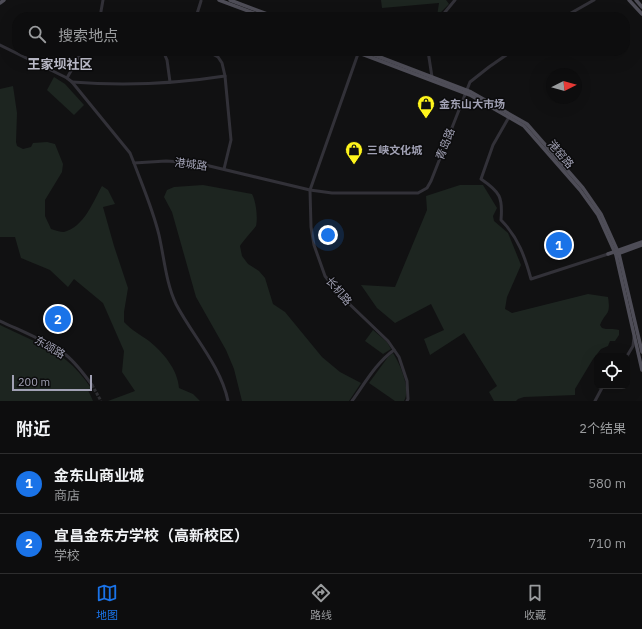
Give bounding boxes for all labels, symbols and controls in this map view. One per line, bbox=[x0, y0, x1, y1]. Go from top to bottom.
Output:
search box bbox=[12, 12, 630, 56]
icon: search bbox=[26, 23, 48, 45]
text: 搜索地点 bbox=[58, 26, 118, 45]
district label: 王家坝社区 bbox=[27, 56, 93, 73]
north arrow bbox=[546, 68, 582, 104]
shop icon: 金东山大市场 bbox=[416, 94, 436, 119]
place label: 金东山大市场 bbox=[439, 97, 505, 111]
street label: 青岛路 bbox=[433, 126, 457, 162]
street label: 港窑路 bbox=[545, 137, 577, 171]
shop icon: 三峡文化城 bbox=[344, 140, 364, 165]
place label: 三峡文化城 bbox=[367, 143, 423, 157]
street label: 港城路 bbox=[174, 155, 208, 173]
your location bbox=[318, 225, 338, 245]
pin: 1 bbox=[546, 230, 572, 260]
street label: 长机路 bbox=[323, 274, 355, 308]
pin: 2 bbox=[45, 304, 71, 334]
street label: 东颂路 bbox=[32, 333, 68, 361]
map controls bbox=[594, 353, 630, 389]
button: locate bbox=[594, 353, 630, 389]
scale bar bbox=[12, 373, 92, 392]
text: 200 m bbox=[18, 375, 50, 389]
text: 附近 bbox=[16, 418, 50, 440]
text: 2个结果 bbox=[579, 420, 626, 437]
text: 金东山商业城 bbox=[54, 466, 144, 485]
text: 1 bbox=[25, 475, 33, 492]
text: 580 m bbox=[588, 475, 626, 492]
text: 商店 bbox=[54, 487, 80, 504]
text: 宜昌金东方学校（高新校区） bbox=[54, 526, 249, 545]
text: 2 bbox=[25, 535, 33, 552]
text: 710 m bbox=[588, 535, 626, 552]
text: 学校 bbox=[54, 547, 80, 564]
tab: 地图 bbox=[96, 582, 118, 622]
tab: 路线 bbox=[310, 582, 332, 622]
tab: 收藏 bbox=[524, 582, 546, 622]

